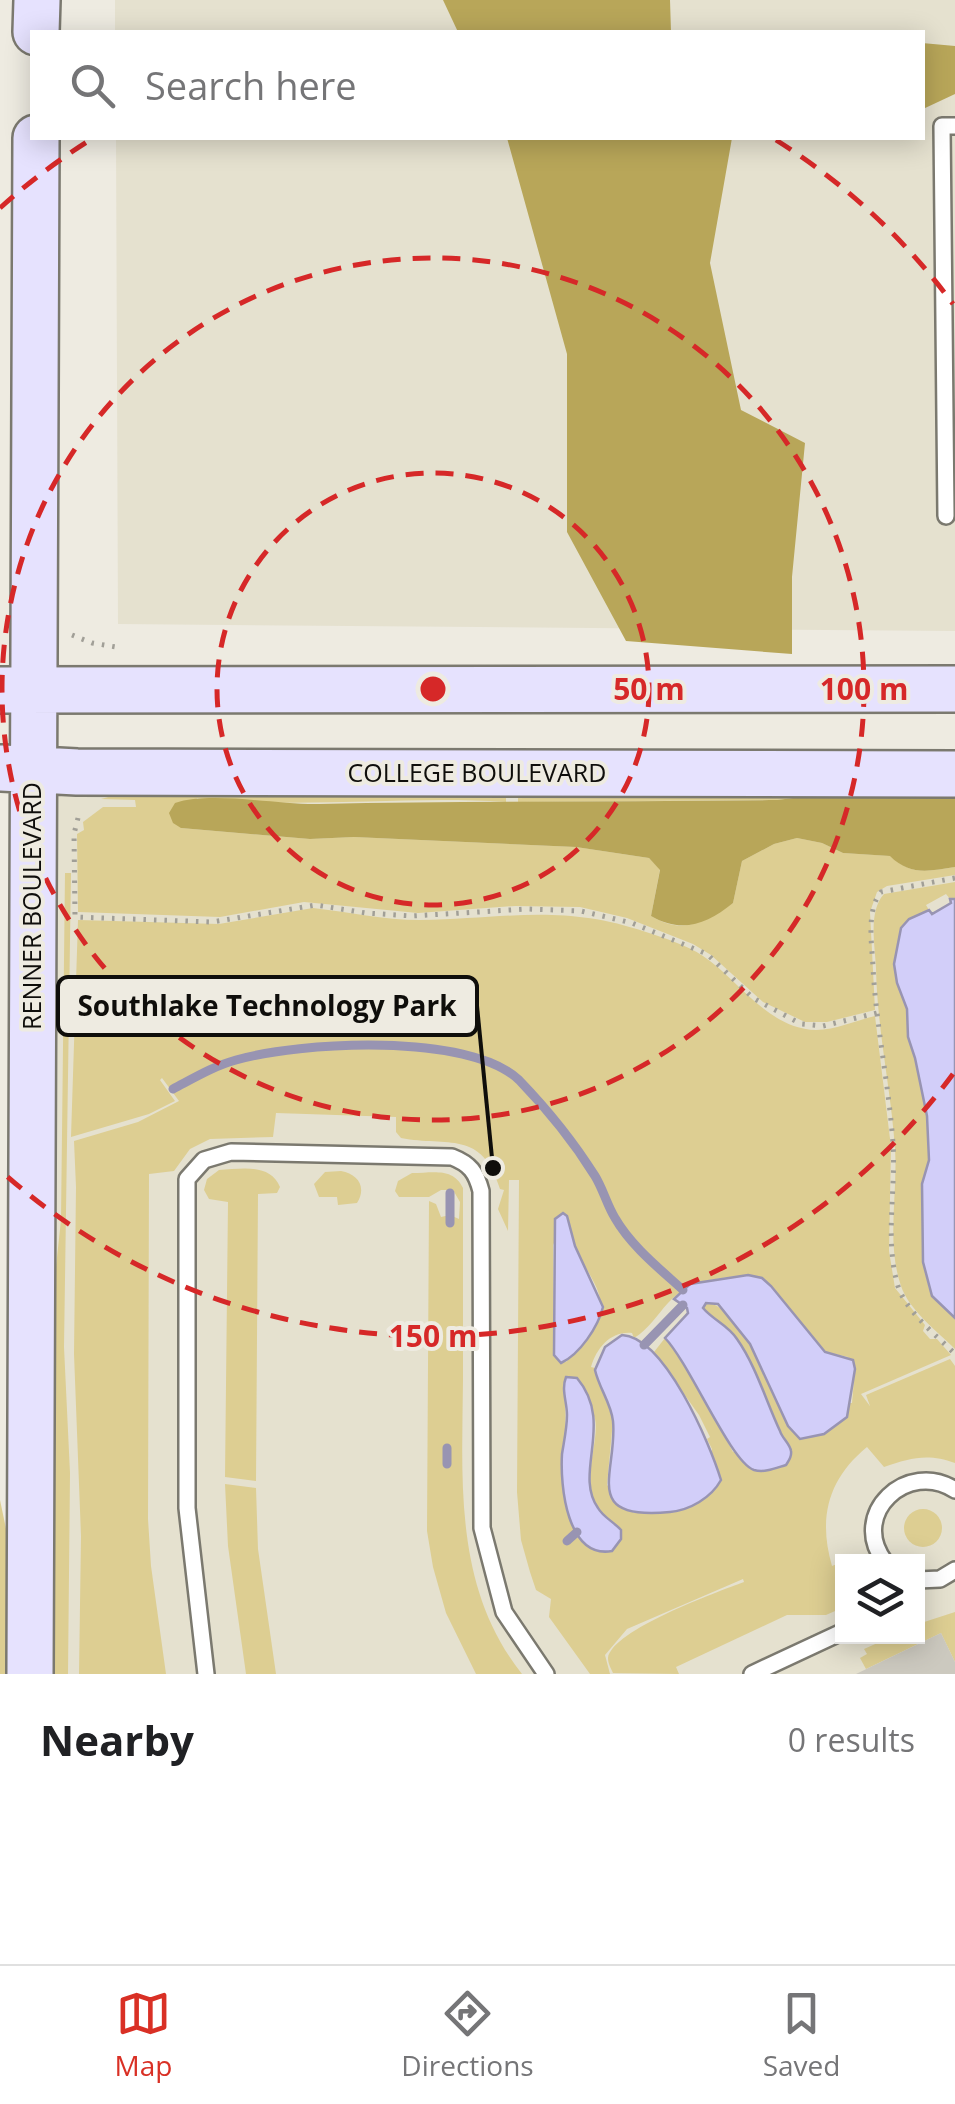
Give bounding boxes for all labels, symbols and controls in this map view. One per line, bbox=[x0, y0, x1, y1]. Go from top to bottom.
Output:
search box bbox=[30, 30, 925, 140]
icon: search bbox=[65, 58, 120, 113]
text: Search here bbox=[145, 59, 357, 111]
text: 50 m bbox=[613, 668, 685, 709]
text: 100 m bbox=[820, 668, 908, 709]
centre of rings bbox=[415, 671, 451, 707]
street label: COLLEGE BOULEVARD bbox=[348, 755, 606, 789]
street label: RENNER BOULEVARD bbox=[14, 782, 48, 1030]
callout: Southlake Technology Park bbox=[58, 977, 477, 1035]
text: Southlake Technology Park bbox=[77, 986, 457, 1024]
text: 150 m bbox=[389, 1315, 477, 1356]
map controls bbox=[835, 1554, 925, 1644]
button: layers bbox=[835, 1554, 925, 1644]
text: Nearby bbox=[40, 1711, 194, 1768]
text: 0 results bbox=[788, 1718, 915, 1761]
tab: Map bbox=[114, 1986, 172, 2084]
tab: Directions bbox=[401, 1986, 534, 2084]
tab: Saved bbox=[763, 1986, 840, 2084]

